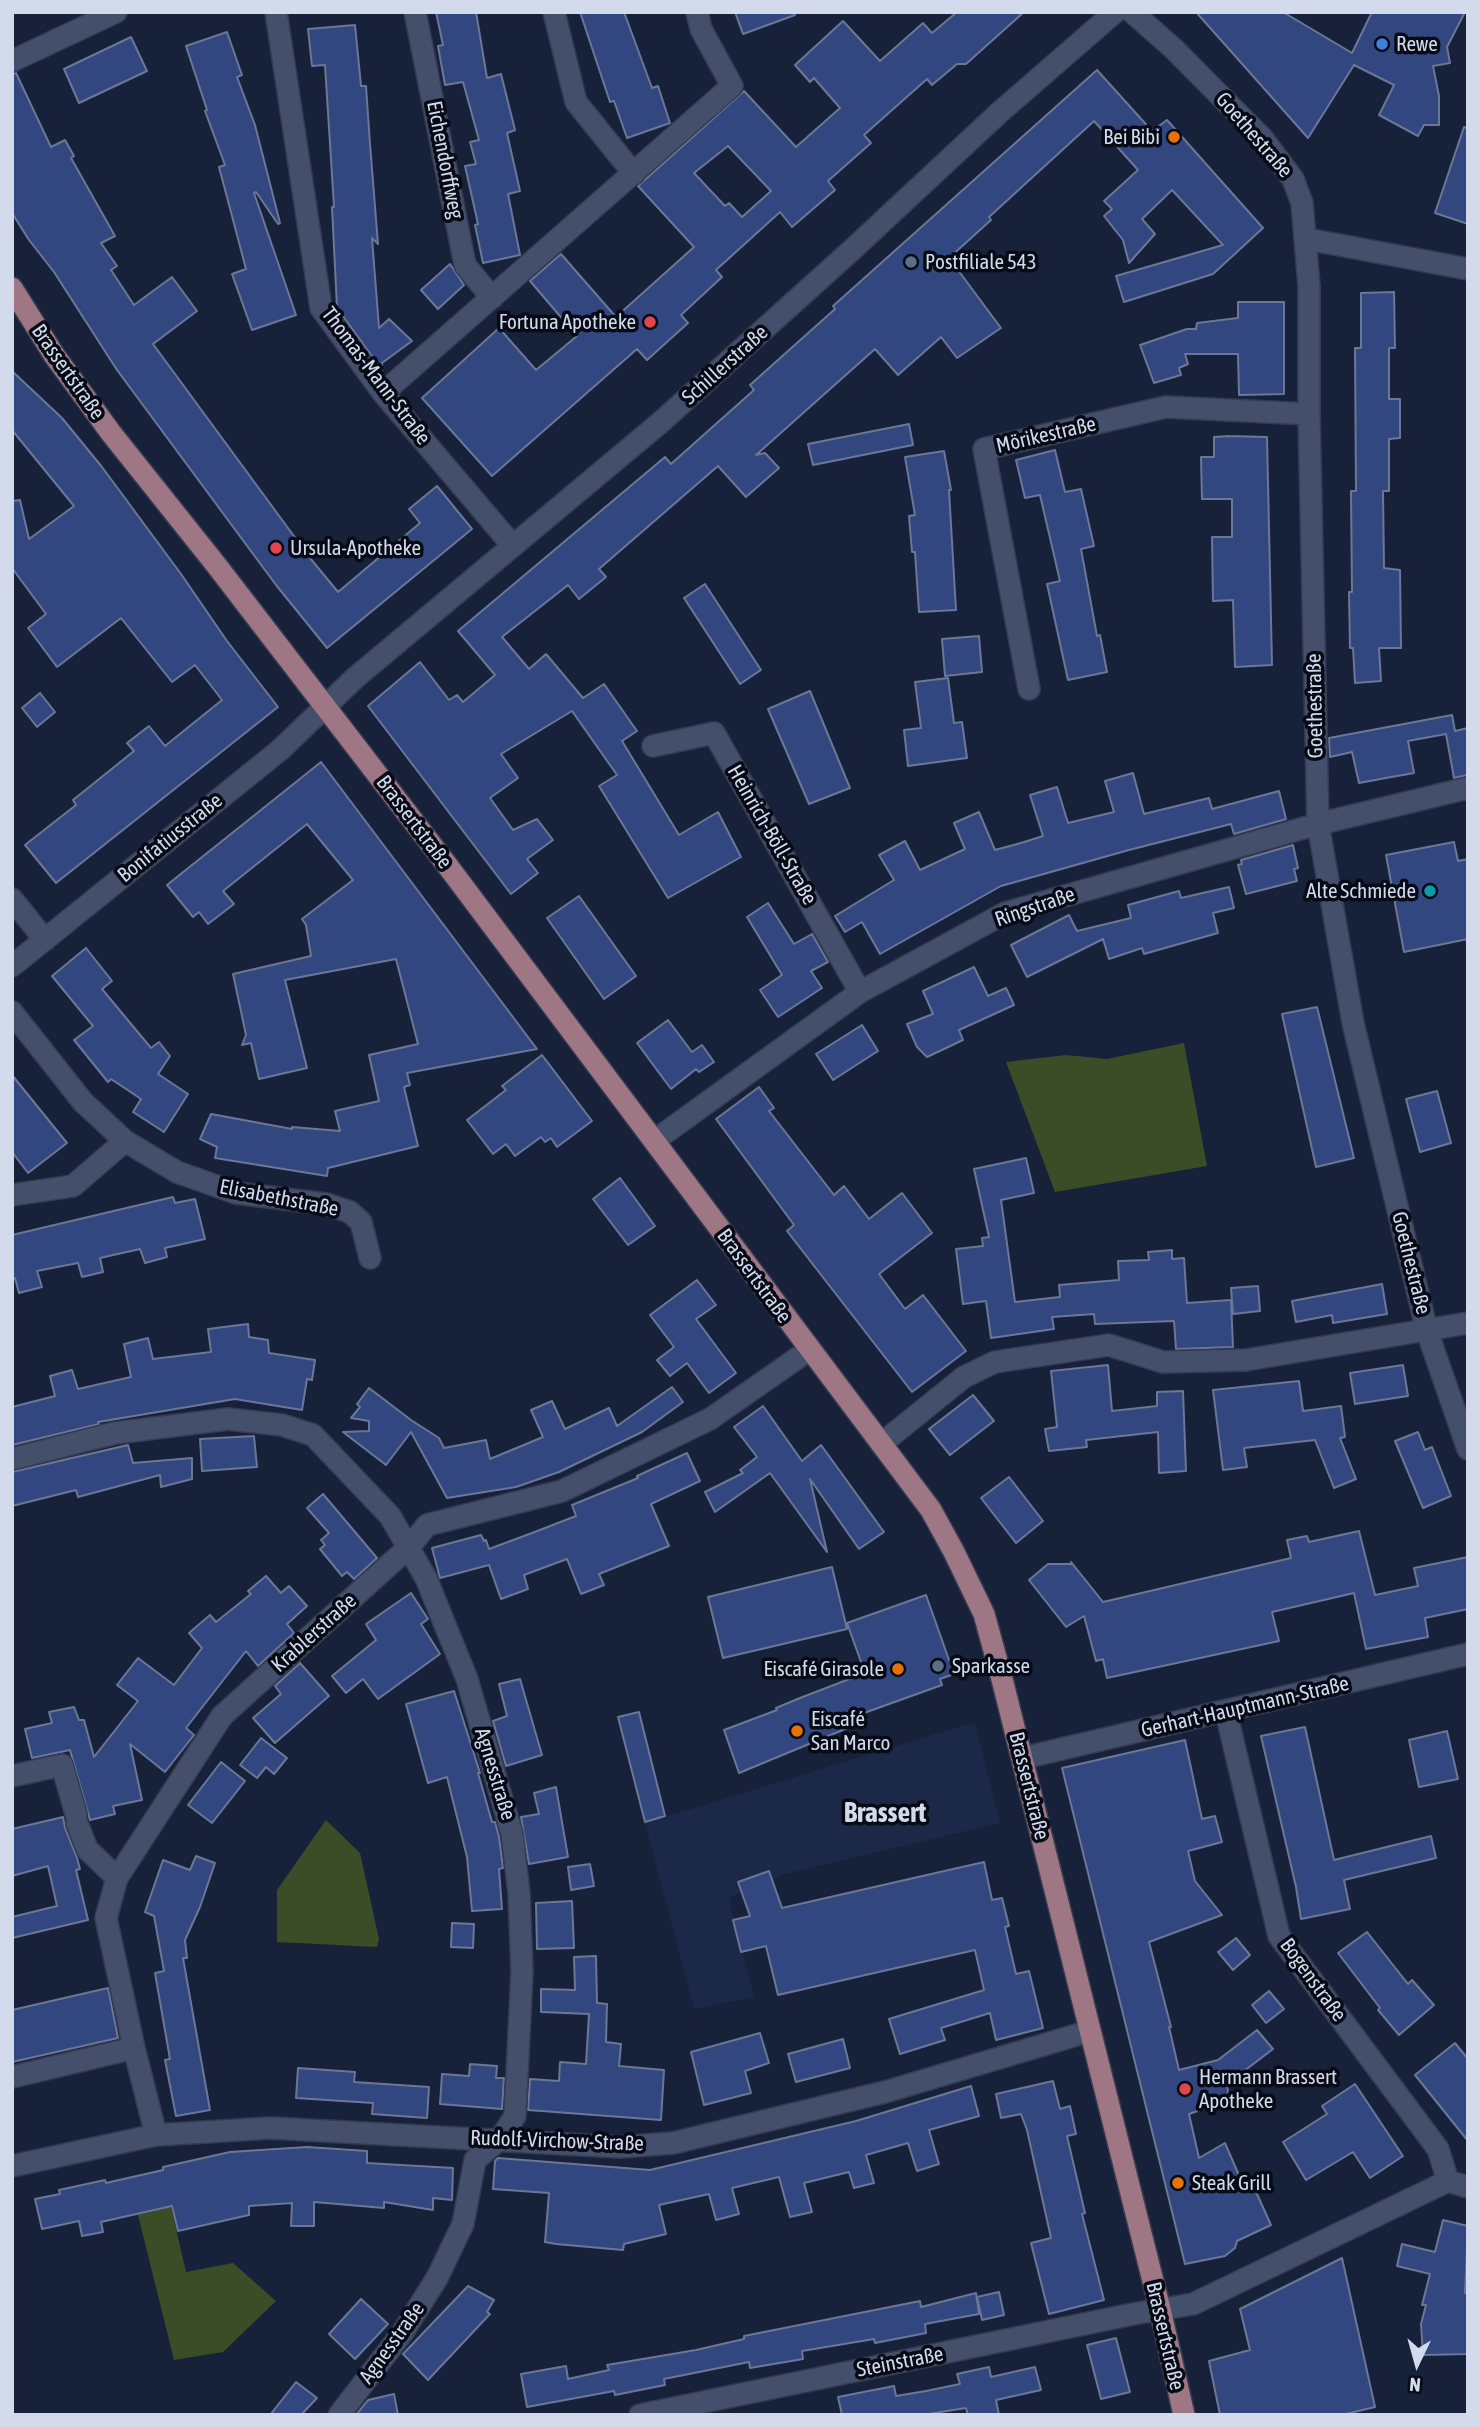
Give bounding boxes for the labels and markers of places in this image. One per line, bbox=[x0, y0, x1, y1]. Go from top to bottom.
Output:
place label: Rewe bbox=[1396, 31, 1438, 57]
marker: Rewe bbox=[1374, 36, 1390, 52]
place label: Bei Bibi bbox=[1103, 124, 1160, 150]
marker: Bei Bibi bbox=[1166, 129, 1182, 145]
place label: Postfiliale 543 bbox=[925, 249, 1037, 275]
marker: Postfiliale 543 bbox=[903, 254, 919, 270]
place label: Fortuna Apotheke bbox=[499, 309, 636, 335]
marker: Fortuna Apotheke bbox=[642, 314, 658, 330]
place label: Ursula-Apotheke bbox=[290, 535, 421, 561]
marker: Ursula-Apotheke bbox=[268, 540, 284, 556]
place label: Alte Schmiede bbox=[1306, 878, 1416, 904]
marker: Alte Schmiede bbox=[1422, 883, 1438, 899]
place label: Sparkasse bbox=[952, 1653, 1030, 1679]
place label: Eiscafé Girasole bbox=[763, 1656, 884, 1682]
marker: Sparkasse bbox=[930, 1658, 946, 1674]
marker: Eiscafé Girasole bbox=[890, 1661, 906, 1677]
place label: Eiscafé San Marco bbox=[811, 1706, 890, 1756]
marker: Eiscafé San Marco bbox=[789, 1723, 805, 1739]
place label: Hermann Brassert Apotheke bbox=[1199, 2064, 1337, 2114]
marker: Hermann Brassert Apotheke bbox=[1177, 2081, 1193, 2097]
place label: Steak Grill bbox=[1192, 2170, 1271, 2196]
marker: Steak Grill bbox=[1170, 2175, 1186, 2191]

